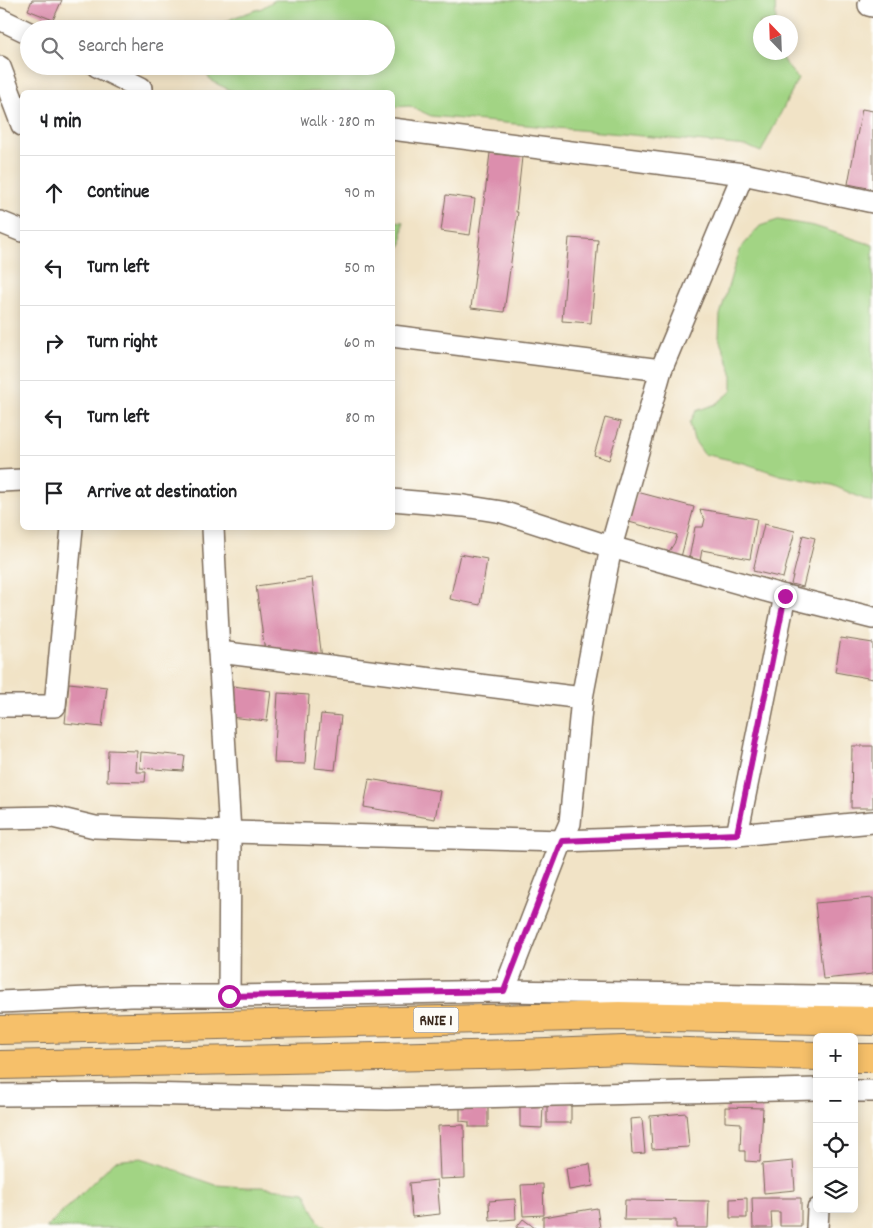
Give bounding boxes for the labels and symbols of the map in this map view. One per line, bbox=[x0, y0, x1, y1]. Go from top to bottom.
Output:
north arrow bbox=[753, 15, 798, 60]
route end bbox=[774, 585, 797, 608]
route start bbox=[218, 985, 241, 1008]
road number: RNIE 1 bbox=[414, 1008, 458, 1032]

